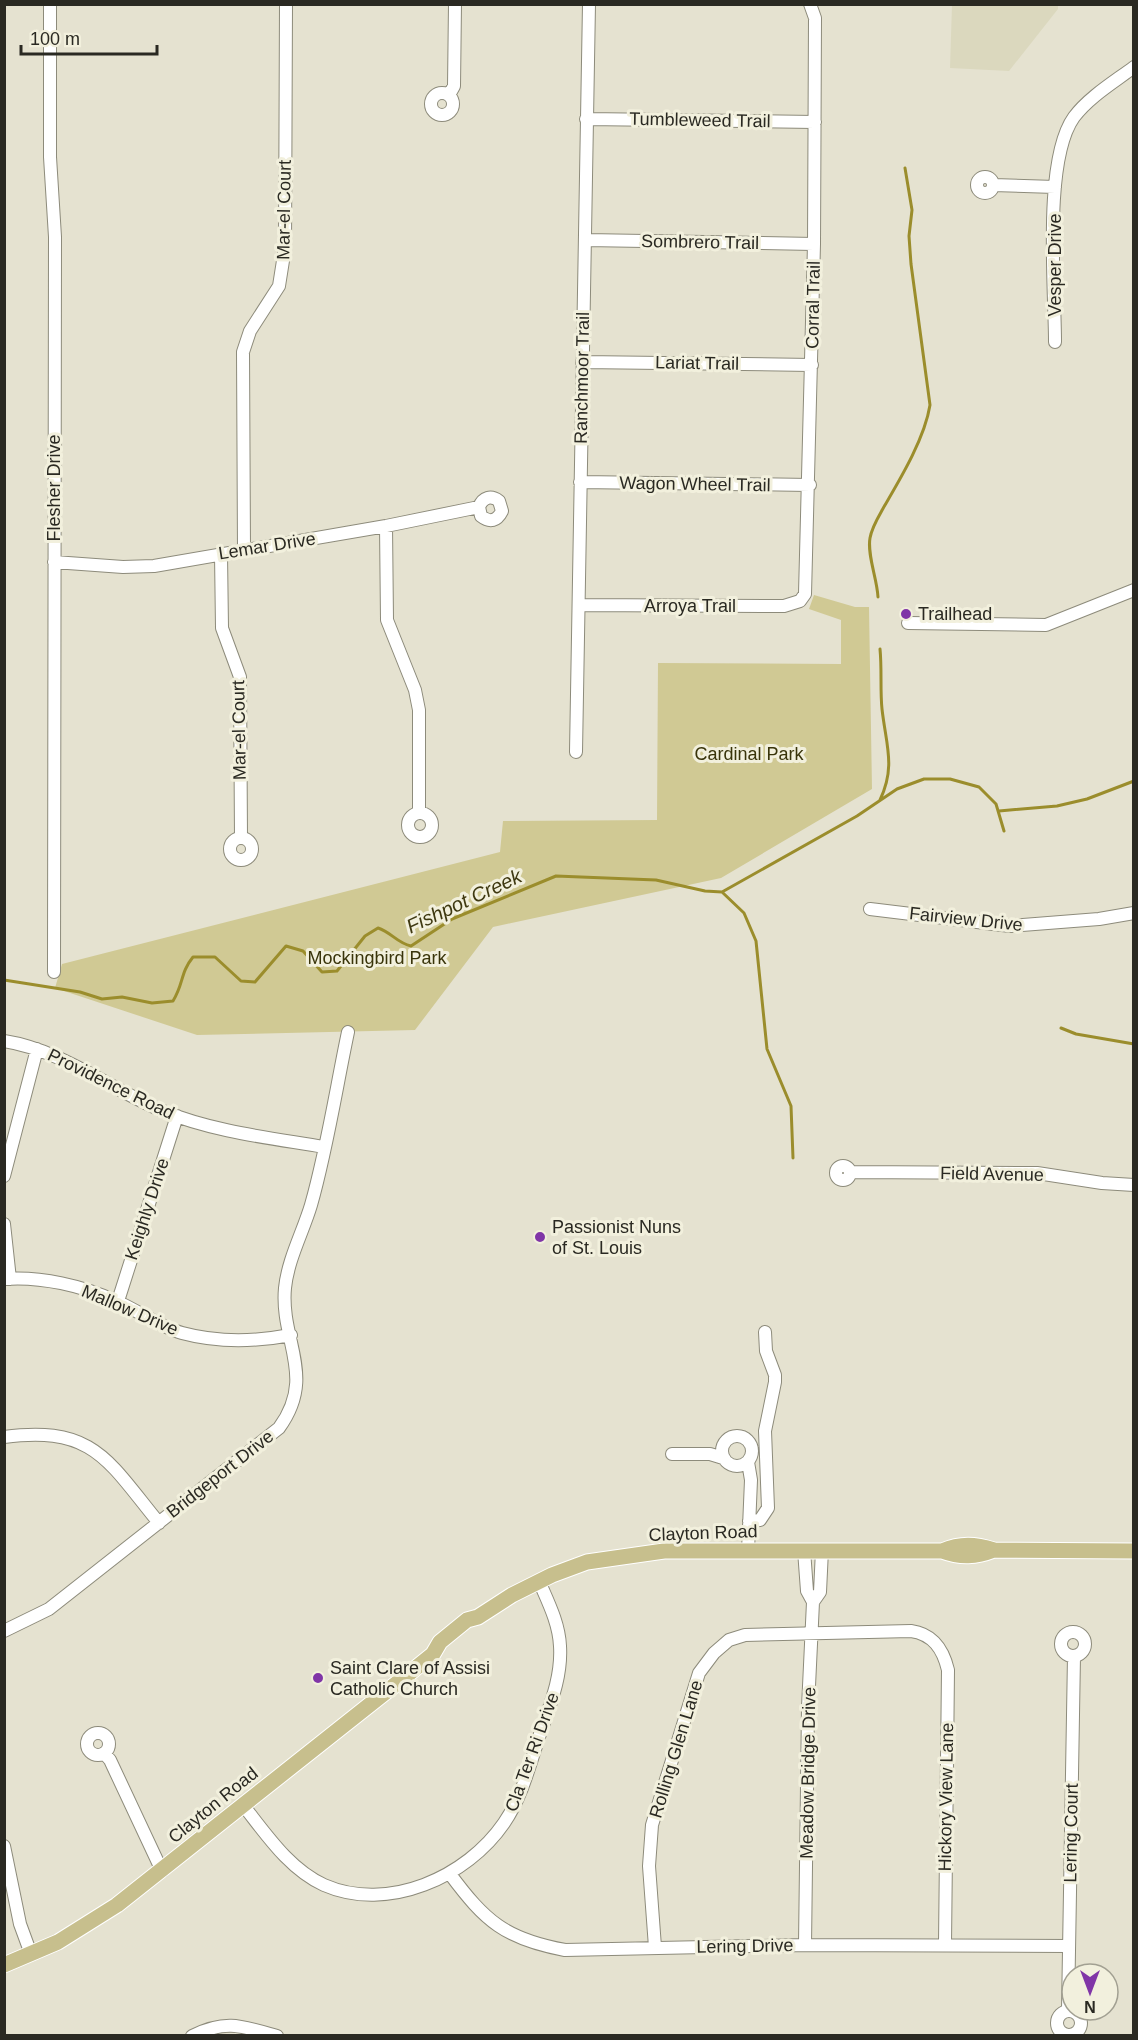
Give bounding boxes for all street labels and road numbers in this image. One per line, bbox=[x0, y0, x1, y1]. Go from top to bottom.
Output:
street label: Tumbleweed Trail bbox=[629, 109, 771, 131]
street label: Mar-el Court bbox=[273, 160, 295, 260]
street label: Vesper Drive bbox=[1045, 213, 1065, 317]
street label: Sombrero Trail bbox=[641, 231, 759, 253]
street label: Corral Trail bbox=[802, 261, 824, 349]
street label: Ranchmoor Trail bbox=[571, 312, 593, 444]
street label: Lariat Trail bbox=[655, 352, 739, 374]
street label: Flesher Drive bbox=[44, 434, 64, 542]
street label: Wagon Wheel Trail bbox=[619, 473, 771, 495]
street label: Lemar Drive bbox=[217, 528, 317, 564]
street label: Arroya Trail bbox=[644, 596, 736, 616]
street label: Mar-el Court bbox=[228, 680, 250, 780]
street label: Fairview Drive bbox=[908, 903, 1024, 935]
street label: Providence Road bbox=[45, 1045, 177, 1123]
street label: Keighly Drive bbox=[121, 1155, 173, 1263]
street label: Field Avenue bbox=[940, 1163, 1044, 1185]
street label: Mallow Drive bbox=[79, 1281, 181, 1339]
street label: Bridgeport Drive bbox=[163, 1426, 277, 1522]
street label: Clayton Road bbox=[648, 1521, 758, 1545]
street label: Rolling Glen Lane bbox=[646, 1678, 706, 1820]
street label: Meadow Bridge Drive bbox=[796, 1687, 820, 1859]
street label: Cla Ter Ri Drive bbox=[501, 1690, 563, 1814]
street label: Hickory View Lane bbox=[935, 1722, 957, 1872]
street label: Clayton Road bbox=[164, 1763, 262, 1847]
street label: Lering Court bbox=[1060, 1783, 1082, 1883]
street label: Lering Drive bbox=[696, 1935, 794, 1957]

